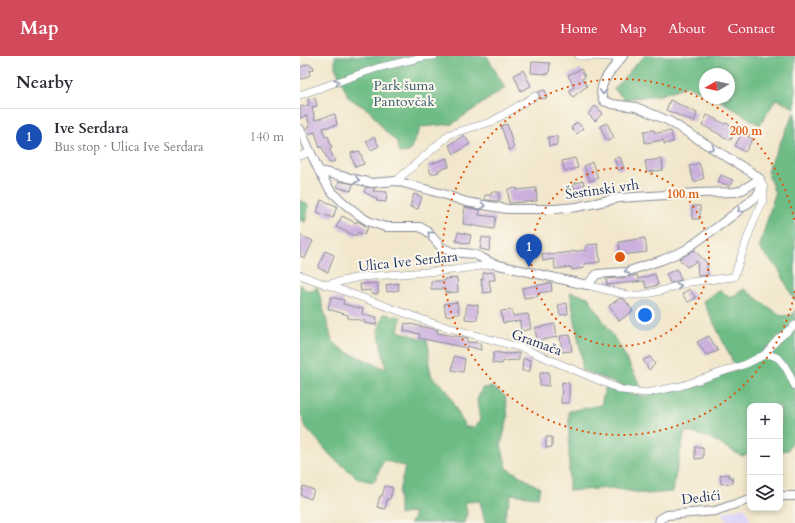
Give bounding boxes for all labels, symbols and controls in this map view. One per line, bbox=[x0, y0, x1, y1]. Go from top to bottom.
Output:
text: Map bbox=[20, 15, 59, 41]
text: Home bbox=[560, 19, 598, 38]
text: Map bbox=[620, 19, 646, 38]
text: About bbox=[668, 19, 705, 38]
text: Contact bbox=[727, 19, 775, 38]
north arrow bbox=[699, 68, 735, 104]
text: Nearby bbox=[16, 71, 73, 94]
park label: Park šuma Pantovčak bbox=[373, 76, 435, 111]
one-way arrow bbox=[333, 78, 340, 86]
one-way arrow bbox=[598, 88, 607, 95]
text: Ive Serdara bbox=[54, 118, 129, 138]
text: 200 m bbox=[730, 123, 763, 139]
text: 1 bbox=[26, 128, 32, 146]
text: 140 m bbox=[250, 128, 284, 146]
text: Bus stop · Ulica Ive Serdara bbox=[54, 138, 204, 156]
one-way arrow bbox=[708, 143, 715, 150]
one-way arrow bbox=[354, 175, 360, 183]
street label: Šestinski vrh bbox=[564, 175, 640, 204]
text: 100 m bbox=[667, 186, 700, 202]
one-way arrow bbox=[480, 201, 486, 209]
one-way arrow bbox=[738, 205, 745, 212]
one-way arrow bbox=[427, 232, 435, 239]
pin: 1 bbox=[516, 234, 542, 267]
street label: Ulica Ive Serdara bbox=[357, 247, 459, 276]
centre of rings bbox=[613, 250, 627, 264]
one-way arrow bbox=[624, 266, 630, 274]
one-way arrow bbox=[676, 282, 683, 291]
your location bbox=[635, 305, 655, 325]
street label: Gramača bbox=[509, 325, 565, 360]
map controls bbox=[747, 403, 783, 511]
button: + bbox=[747, 403, 783, 439]
button: − bbox=[747, 439, 783, 475]
button: layers bbox=[747, 475, 783, 511]
street label: Dedići bbox=[680, 486, 722, 509]

